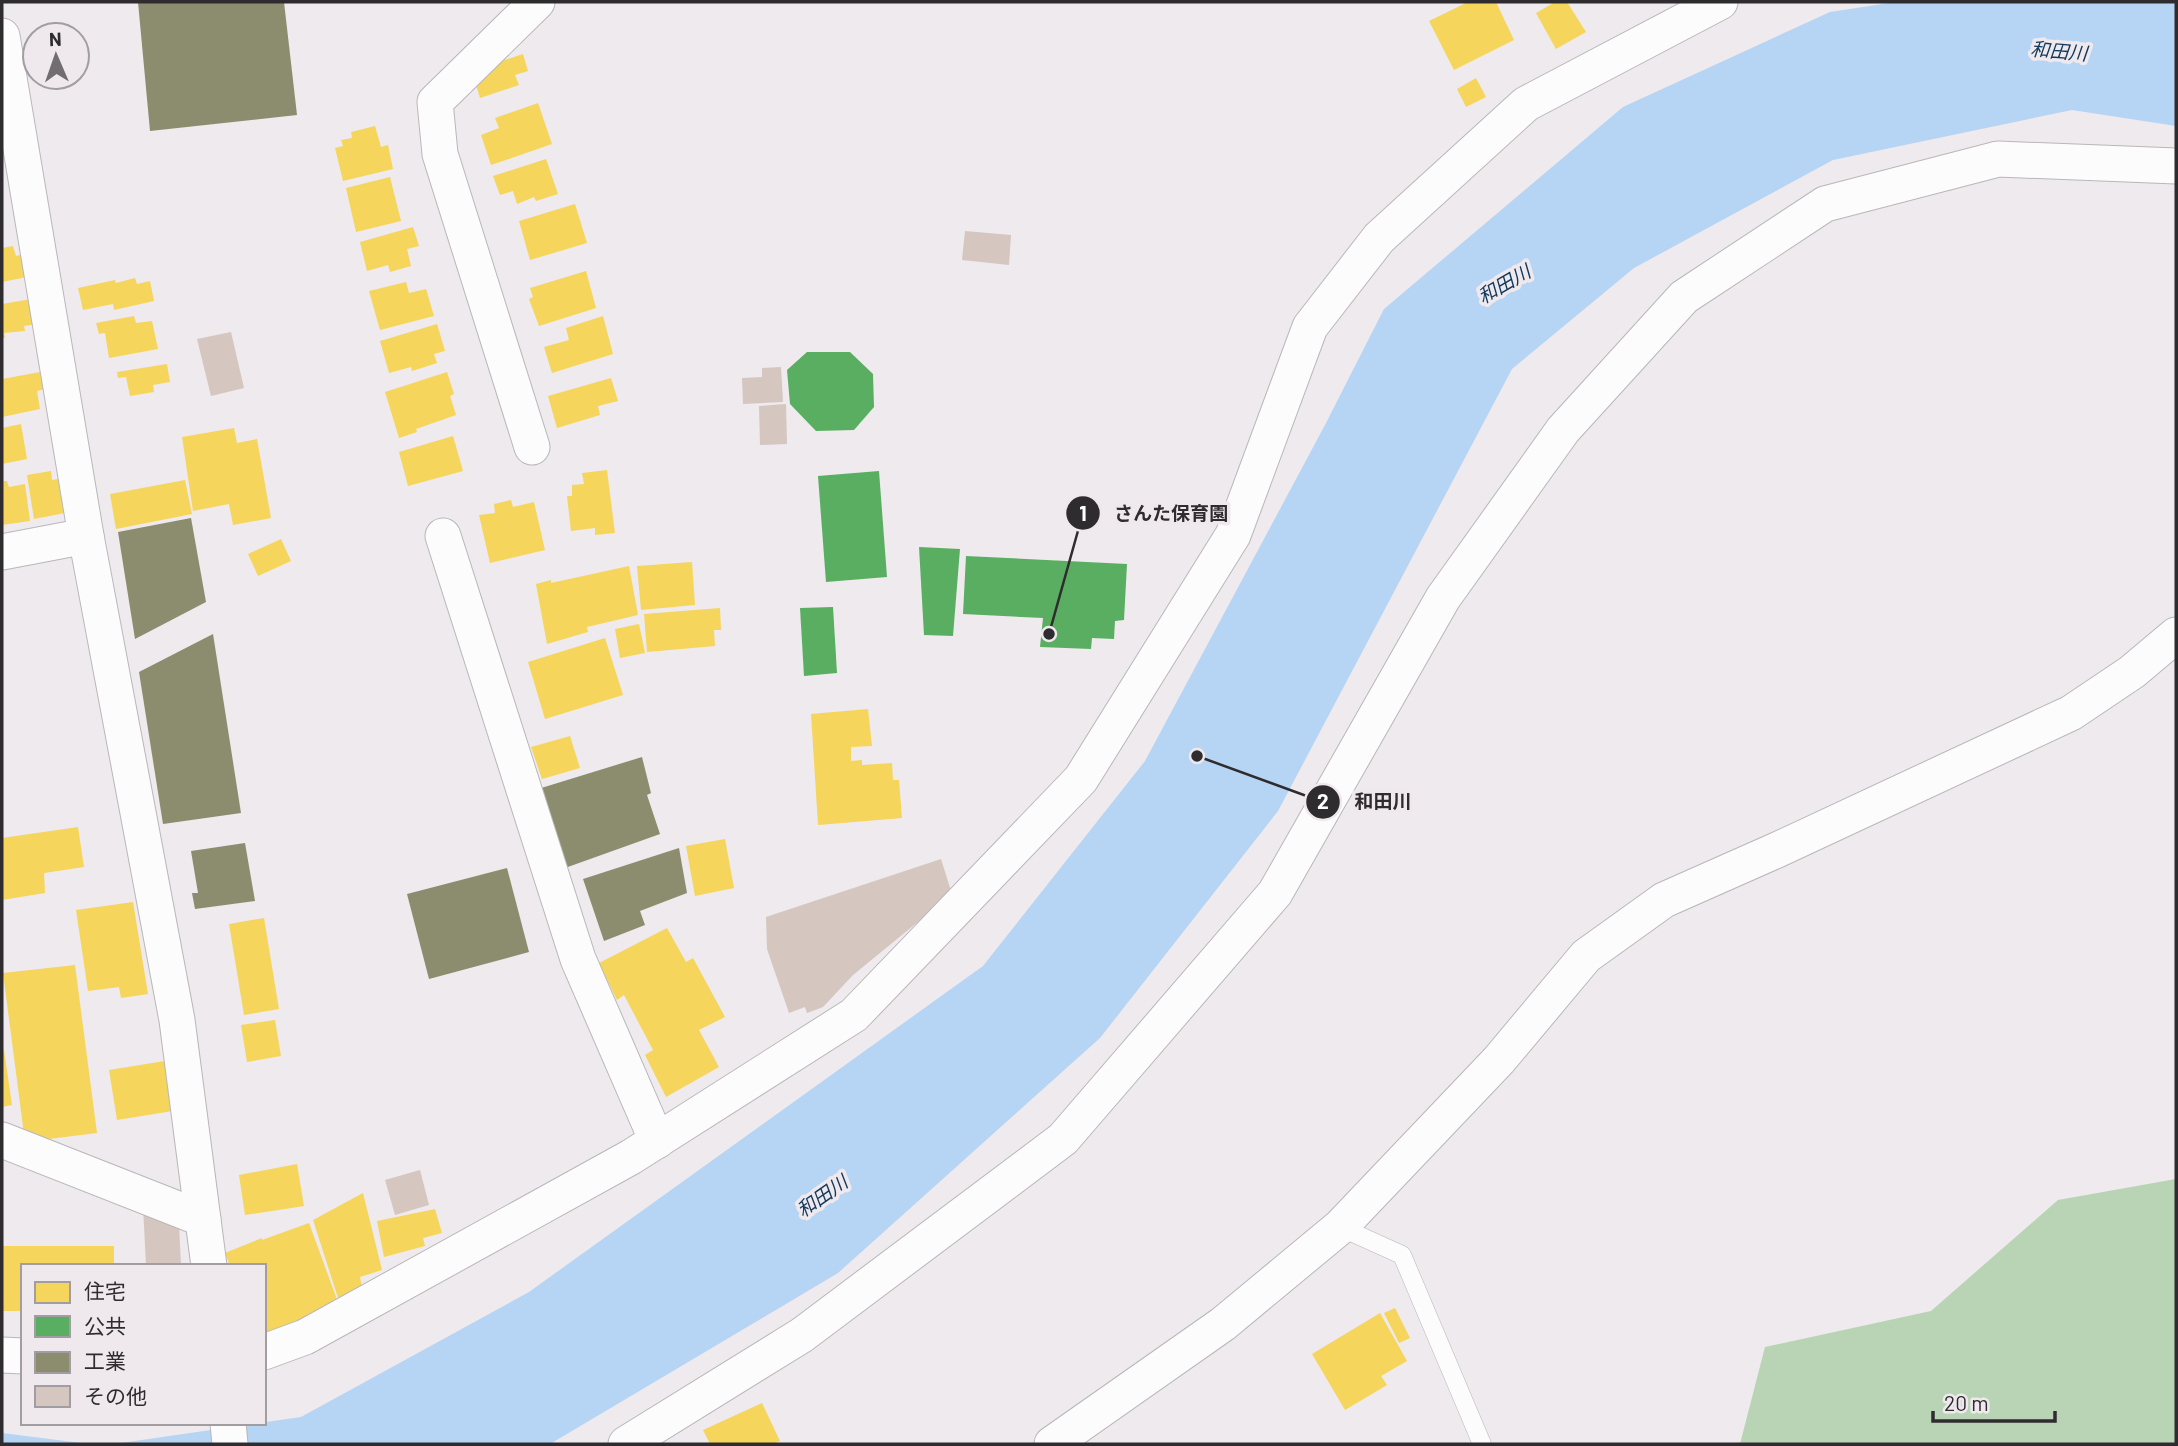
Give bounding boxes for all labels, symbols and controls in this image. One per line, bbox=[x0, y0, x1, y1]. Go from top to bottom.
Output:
north arrow bbox=[21, 21, 91, 91]
text: N bbox=[49, 27, 62, 50]
water label: 和田川 bbox=[2030, 37, 2090, 65]
water label: 和田川 bbox=[1473, 258, 1536, 308]
callout: さんた保育園 bbox=[1065, 493, 1242, 533]
text: 1 bbox=[1079, 500, 1087, 525]
text: さんた保育園 bbox=[1114, 501, 1228, 524]
callout: 和田川 bbox=[1306, 782, 1426, 822]
text: 2 bbox=[1317, 788, 1329, 813]
text: 和田川 bbox=[1354, 789, 1412, 812]
water label: 和田川 bbox=[792, 1169, 853, 1221]
legend bbox=[21, 1264, 266, 1425]
text: 住宅 bbox=[84, 1278, 126, 1303]
text: 公共 bbox=[84, 1313, 126, 1338]
text: 工業 bbox=[84, 1348, 126, 1373]
scale bar bbox=[1933, 1380, 2056, 1424]
text: その他 bbox=[84, 1383, 147, 1408]
text: 20 m bbox=[1944, 1390, 1989, 1415]

